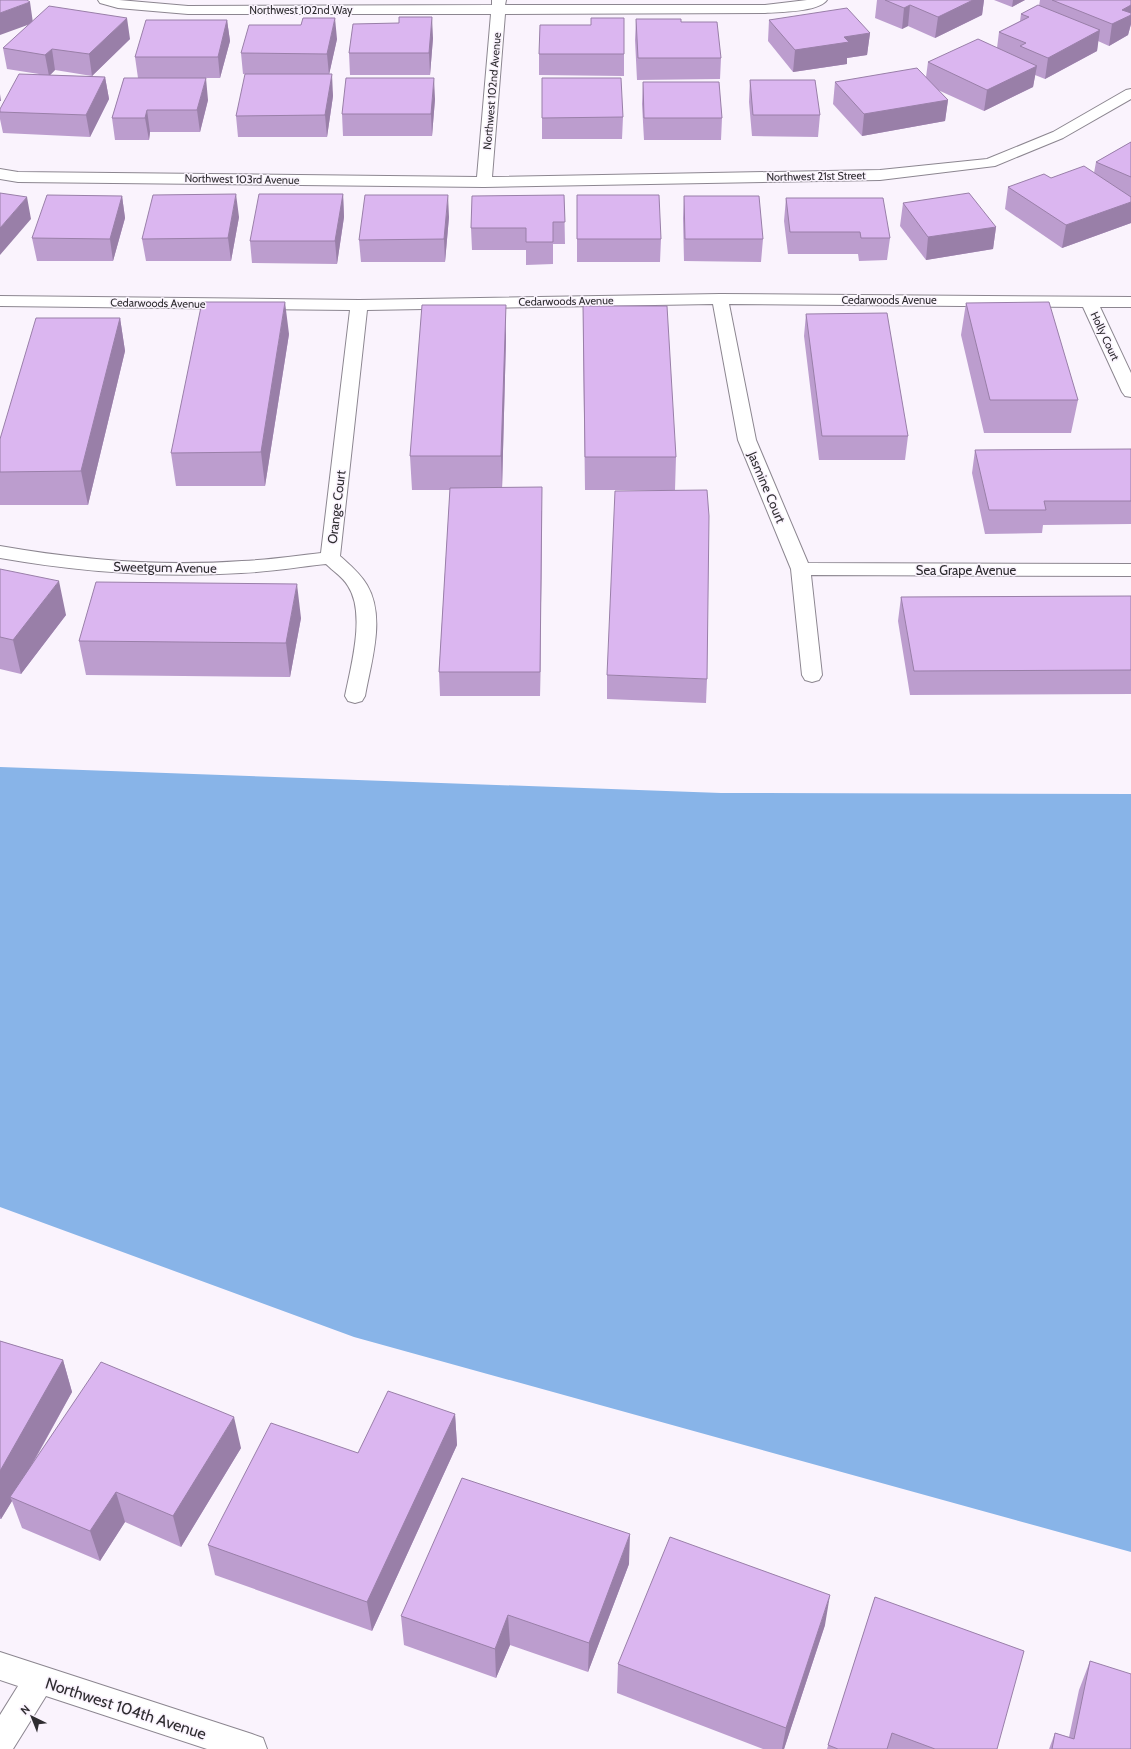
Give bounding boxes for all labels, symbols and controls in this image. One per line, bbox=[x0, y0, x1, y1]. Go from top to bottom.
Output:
street label: Northwest 102nd Way bbox=[249, 3, 353, 17]
street label: Northwest 102nd Avenue bbox=[480, 31, 504, 150]
street label: Northwest 21st Street bbox=[766, 168, 866, 184]
street label: Northwest 103rd Avenue bbox=[184, 171, 300, 187]
street label: Cedarwoods Avenue bbox=[518, 293, 614, 309]
street label: Cedarwoods Avenue bbox=[841, 293, 937, 307]
street label: Cedarwoods Avenue bbox=[110, 295, 206, 311]
street label: Holly Court bbox=[1088, 309, 1123, 363]
street label: Jasmine Court bbox=[744, 448, 789, 526]
street label: Orange Court bbox=[324, 469, 349, 545]
street label: Sweetgum Avenue bbox=[113, 558, 217, 576]
street label: Sea Grape Avenue bbox=[916, 562, 1017, 578]
street label: Northwest 104th Avenue bbox=[43, 1673, 209, 1743]
north arrow bbox=[12, 1697, 52, 1737]
text: N bbox=[18, 1702, 33, 1717]

